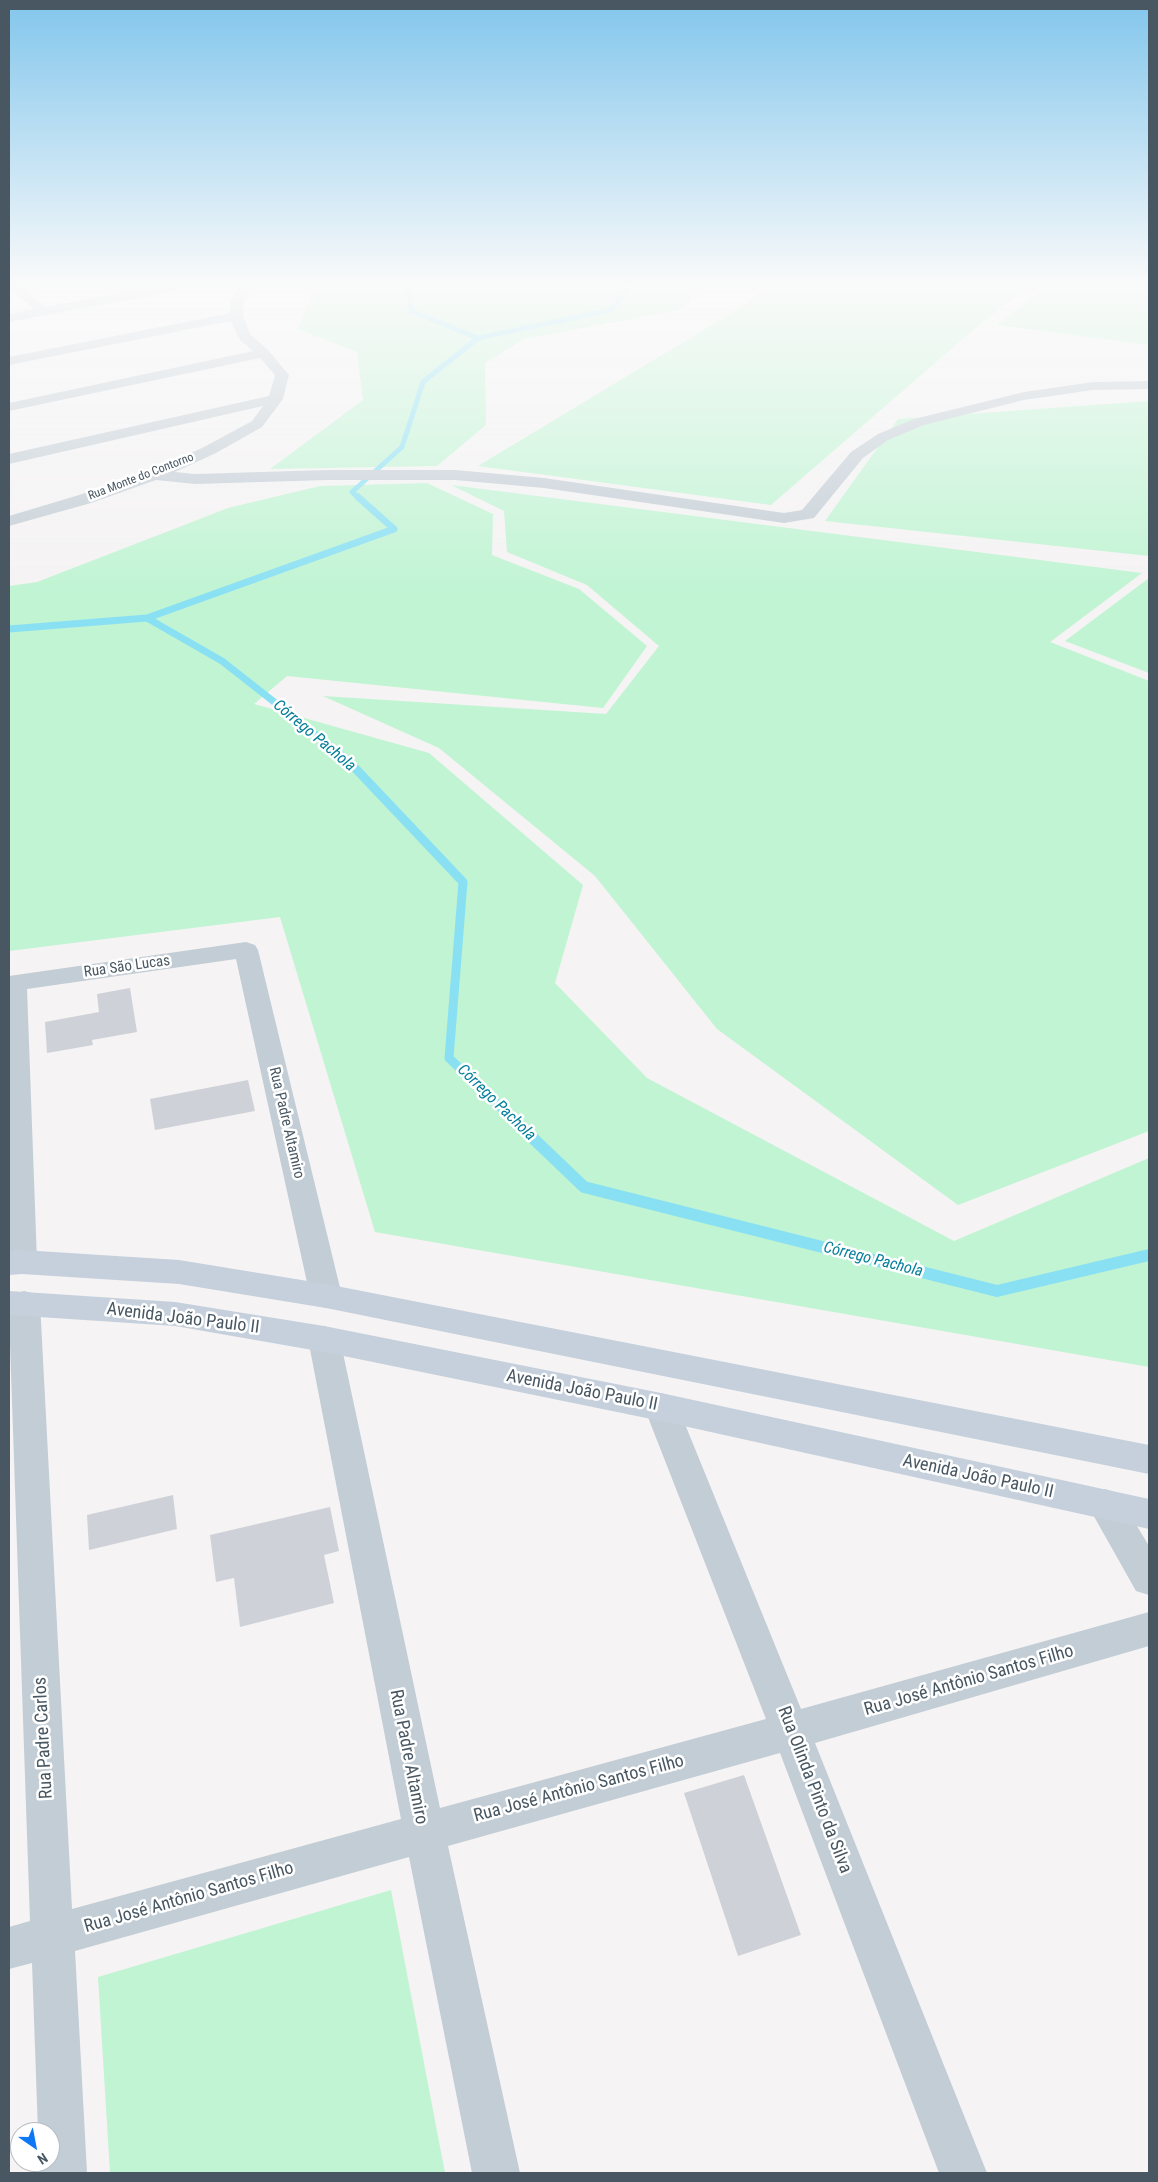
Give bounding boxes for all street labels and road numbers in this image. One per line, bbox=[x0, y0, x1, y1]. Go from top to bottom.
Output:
street label: Rua Monte do Contorno bbox=[86, 450, 196, 504]
street label: Rua São Lucas bbox=[83, 952, 171, 982]
street label: Rua Padre Altamiro bbox=[264, 1065, 308, 1181]
street label: Avenida João Paulo II bbox=[105, 1299, 261, 1339]
street label: Avenida João Paulo II bbox=[505, 1366, 659, 1416]
street label: Avenida João Paulo II bbox=[901, 1450, 1055, 1504]
street label: Rua José Antônio Santos Filho bbox=[862, 1641, 1076, 1721]
street label: Rua Padre Carlos bbox=[30, 1677, 58, 1799]
street label: Rua Padre Altamiro bbox=[384, 1688, 432, 1826]
street label: Rua Olinda Pinto da Silva bbox=[772, 1703, 856, 1877]
street label: Rua José Antônio Santos Filho bbox=[472, 1751, 686, 1827]
street label: Rua José Antônio Santos Filho bbox=[82, 1858, 296, 1938]

